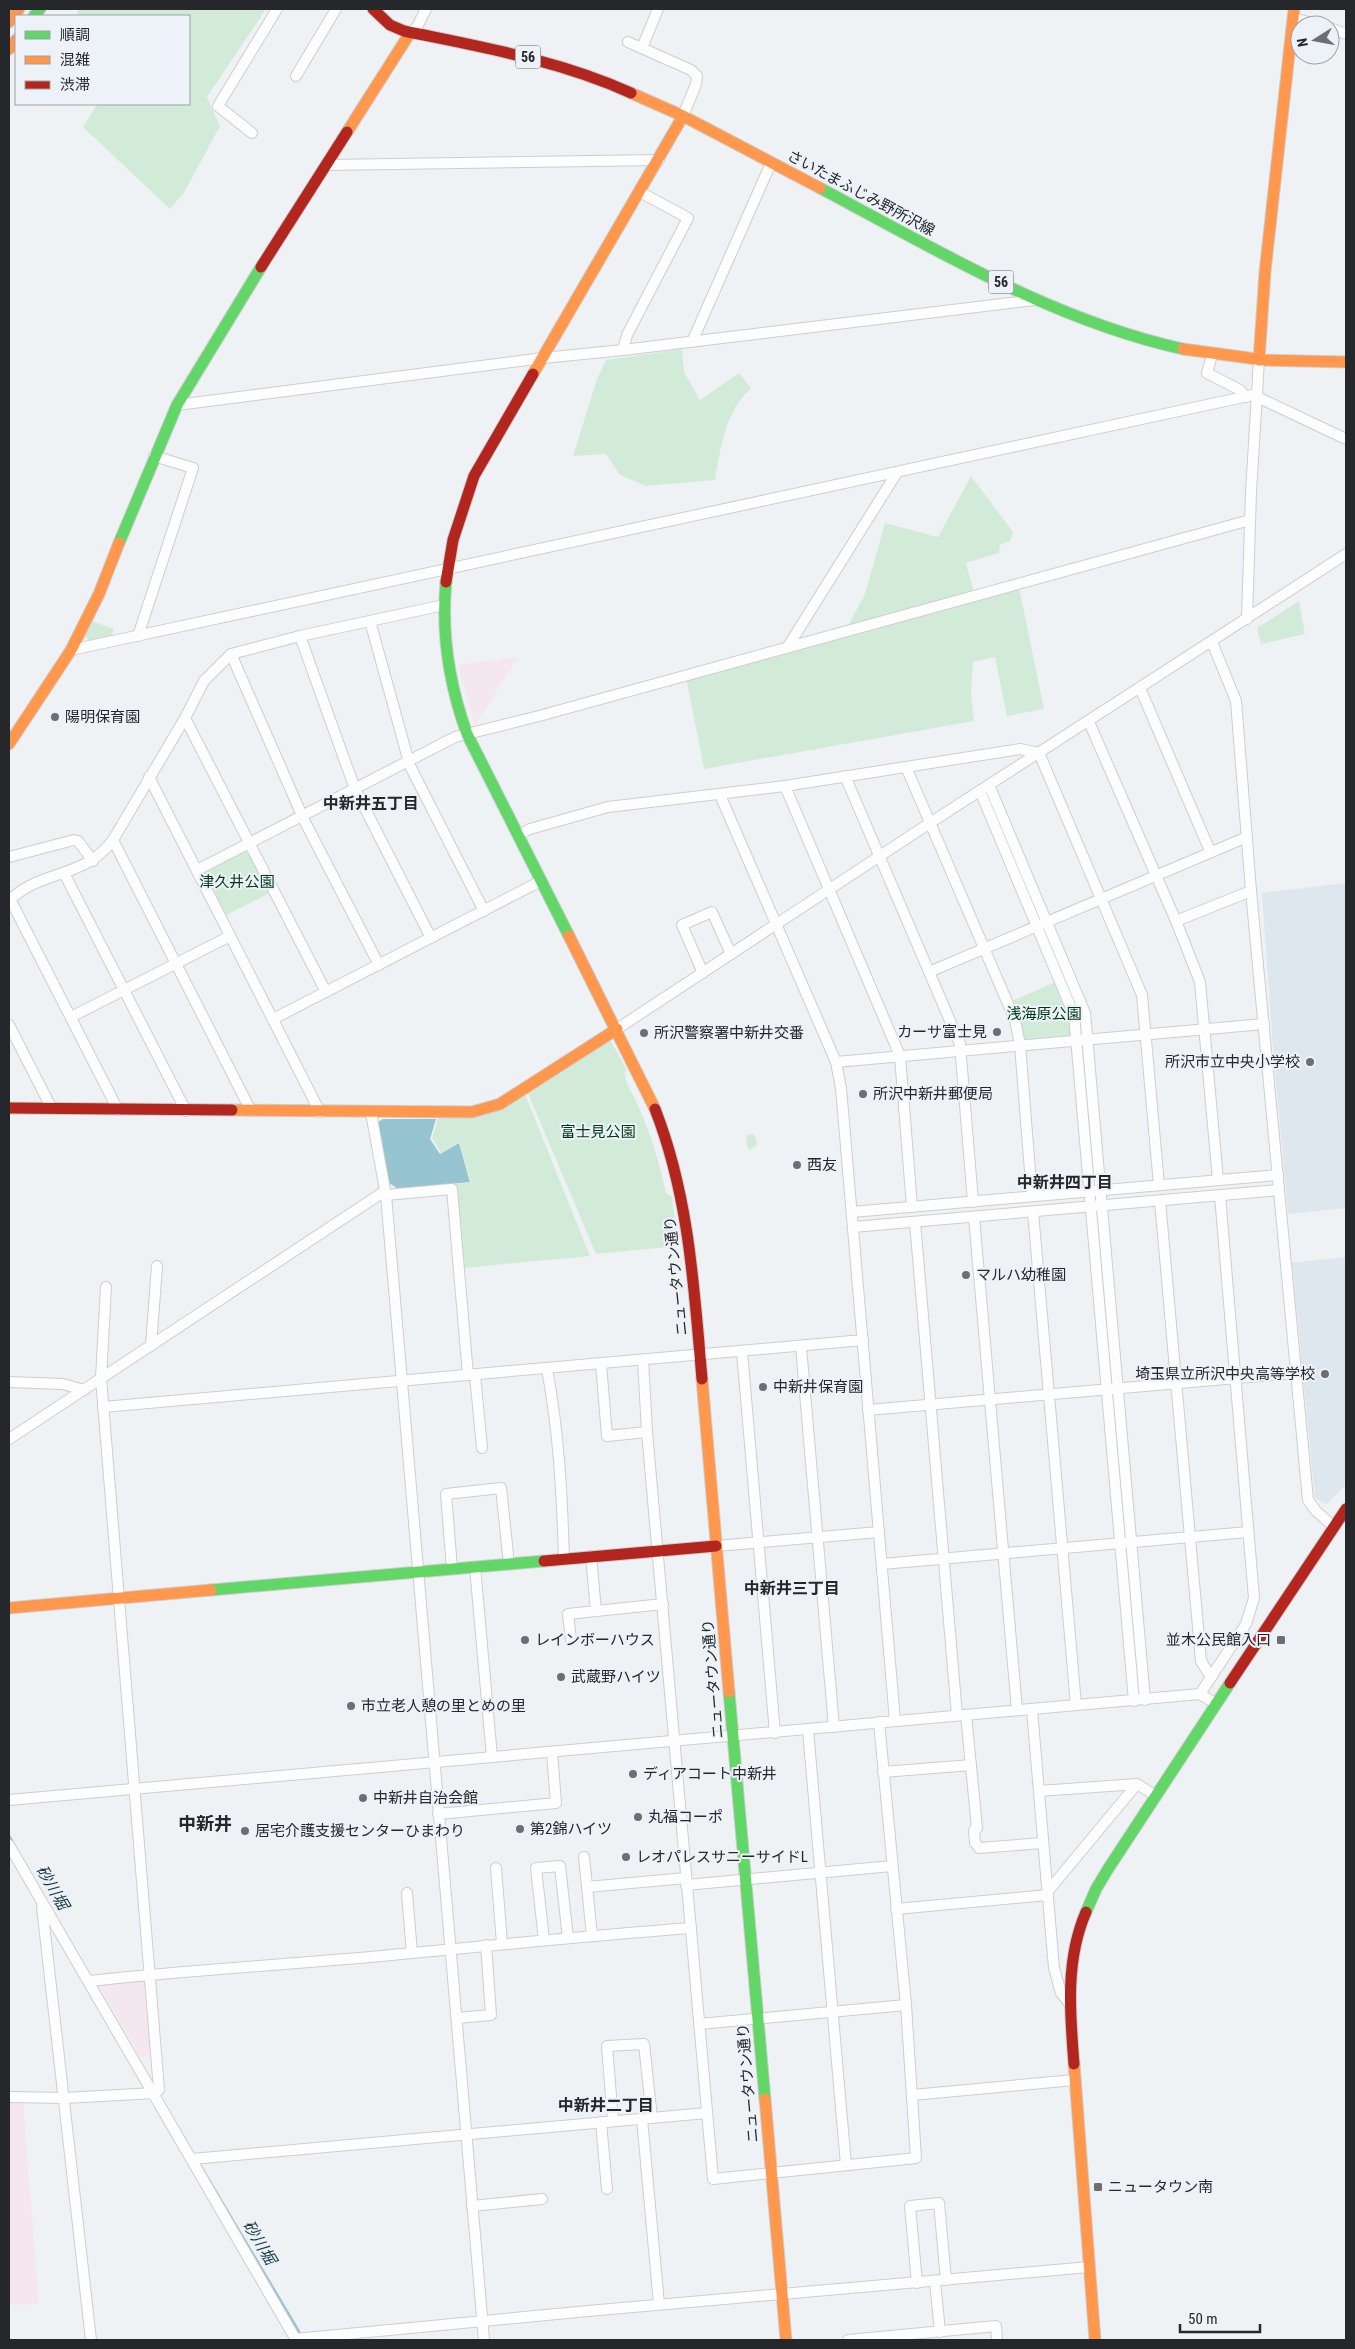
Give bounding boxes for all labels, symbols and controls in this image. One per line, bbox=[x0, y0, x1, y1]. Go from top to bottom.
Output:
legend bbox=[15, 15, 190, 105]
north arrow bbox=[1290, 15, 1340, 65]
text: 順調 bbox=[60, 26, 90, 44]
text: N bbox=[1294, 37, 1311, 48]
road number: 56 bbox=[516, 46, 540, 68]
text: 混雑 bbox=[60, 51, 90, 69]
text: 渋滞 bbox=[60, 76, 90, 94]
street label: さいたまふじみ野所沢線 bbox=[784, 146, 938, 240]
road number: 56 bbox=[988, 270, 1014, 294]
place label: 陽明保育園 bbox=[65, 708, 140, 726]
marker: 陽明保育園 bbox=[49, 711, 61, 723]
district label: 中新井五丁目 bbox=[323, 794, 419, 813]
park label: 津久井公園 bbox=[199, 873, 275, 891]
park label: 浅海原公園 bbox=[1006, 1005, 1082, 1023]
place label: カーサ富士見 bbox=[897, 1023, 987, 1041]
place label: 所沢警察署中新井交番 bbox=[654, 1024, 804, 1042]
marker: カーサ富士見 bbox=[991, 1026, 1003, 1038]
marker: 所沢警察署中新井交番 bbox=[638, 1027, 650, 1039]
place label: 所沢市立中央小学校 bbox=[1165, 1053, 1300, 1071]
marker: 所沢市立中央小学校 bbox=[1304, 1056, 1316, 1068]
place label: 所沢中新井郵便局 bbox=[873, 1085, 993, 1103]
marker: 所沢中新井郵便局 bbox=[857, 1088, 869, 1100]
park label: 富士見公園 bbox=[560, 1123, 636, 1141]
place label: 西友 bbox=[807, 1156, 837, 1174]
marker: 西友 bbox=[791, 1159, 803, 1171]
district label: 中新井四丁目 bbox=[1017, 1173, 1113, 1192]
street label: ニュータウン通り bbox=[661, 1215, 691, 1337]
place label: マルハ幼稚園 bbox=[976, 1266, 1066, 1284]
marker: マルハ幼稚園 bbox=[960, 1269, 972, 1281]
place label: 埼玉県立所沢中央高等学校 bbox=[1135, 1365, 1315, 1383]
marker: 埼玉県立所沢中央高等学校 bbox=[1319, 1368, 1331, 1380]
place label: 中新井保育園 bbox=[773, 1378, 863, 1396]
marker: 中新井保育園 bbox=[757, 1381, 769, 1393]
district label: 中新井三丁目 bbox=[744, 1579, 840, 1598]
street label: ニュータウン通り bbox=[699, 1618, 727, 1740]
place label: レインボーハウス bbox=[535, 1631, 655, 1649]
place label: 並木公民館入口 bbox=[1166, 1631, 1271, 1649]
marker: レインボーハウス bbox=[519, 1634, 531, 1646]
marker: 並木公民館入口 bbox=[1275, 1634, 1287, 1646]
place label: 武蔵野ハイツ bbox=[571, 1668, 661, 1686]
marker: 武蔵野ハイツ bbox=[555, 1671, 567, 1683]
place label: 市立老人憩の里とめの里 bbox=[361, 1697, 526, 1715]
marker: 市立老人憩の里とめの里 bbox=[345, 1700, 357, 1712]
place label: ディアコート中新井 bbox=[643, 1765, 777, 1783]
marker: ディアコート中新井 bbox=[627, 1768, 639, 1780]
place label: 中新井自治会館 bbox=[373, 1789, 478, 1807]
marker: 中新井自治会館 bbox=[357, 1792, 369, 1804]
place label: 丸福コーポ bbox=[648, 1808, 723, 1826]
marker: 丸福コーポ bbox=[632, 1811, 644, 1823]
district label: 中新井 bbox=[178, 1813, 232, 1834]
place label: 第2錦ハイツ bbox=[530, 1820, 612, 1838]
place label: 居宅介護支援センターひまわり bbox=[255, 1822, 465, 1840]
marker: 第2錦ハイツ bbox=[514, 1823, 526, 1835]
marker: 居宅介護支援センターひまわり bbox=[239, 1825, 251, 1837]
place label: レオパレスサニーサイドL bbox=[636, 1848, 808, 1866]
marker: レオパレスサニーサイドL bbox=[620, 1851, 632, 1863]
water label: 砂川堀 bbox=[32, 1862, 74, 1915]
street label: ニュータウン通り bbox=[734, 2022, 762, 2144]
district label: 中新井二丁目 bbox=[558, 2096, 654, 2115]
place label: ニュータウン南 bbox=[1108, 2178, 1213, 2196]
marker: ニュータウン南 bbox=[1092, 2181, 1104, 2193]
water label: 砂川堀 bbox=[239, 2217, 282, 2270]
scale bar bbox=[1180, 2302, 1260, 2334]
text: 50 m bbox=[1188, 2310, 1218, 2328]

